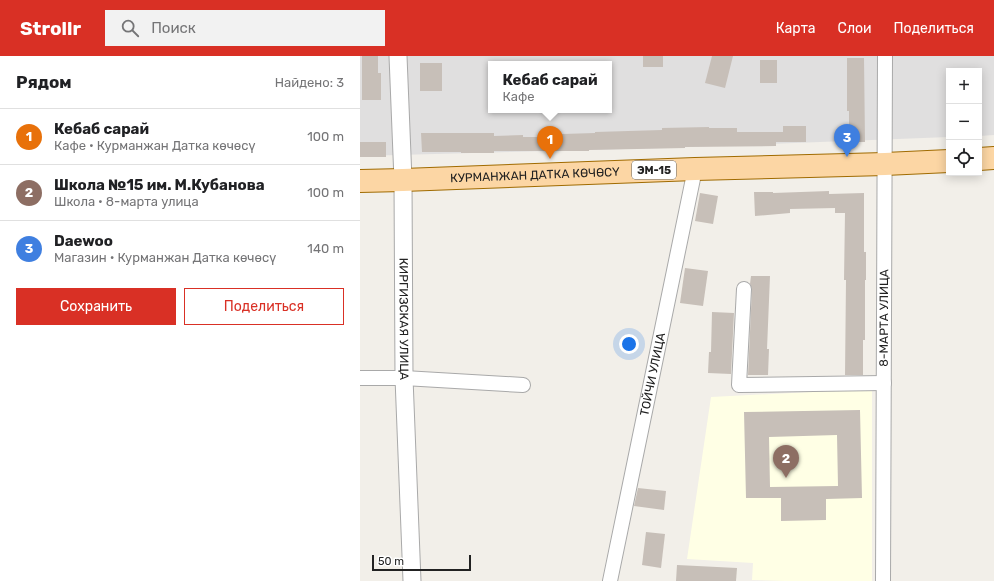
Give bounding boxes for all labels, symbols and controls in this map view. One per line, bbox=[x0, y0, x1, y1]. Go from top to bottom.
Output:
search box bbox=[105, 10, 385, 46]
text: Strollr bbox=[20, 17, 81, 40]
icon: search bbox=[119, 17, 141, 39]
text: Поиск bbox=[151, 19, 196, 37]
text: Карта bbox=[776, 20, 816, 37]
text: Слои bbox=[838, 20, 872, 37]
text: Поделиться bbox=[894, 20, 974, 37]
popup bbox=[488, 61, 612, 113]
map controls bbox=[946, 68, 982, 176]
button: + bbox=[946, 68, 982, 104]
text: Кебаб сарай bbox=[502, 71, 598, 89]
text: Рядом bbox=[16, 72, 72, 92]
text: Найдено: 3 bbox=[275, 75, 344, 90]
text: Кафе bbox=[502, 89, 535, 104]
button: − bbox=[946, 104, 982, 140]
text: Кебаб сарай bbox=[54, 120, 149, 138]
pin: 3 bbox=[834, 124, 860, 157]
pin: 1 bbox=[537, 126, 563, 159]
text: 1 bbox=[26, 129, 32, 144]
text: 100 m bbox=[307, 129, 344, 144]
text: Кафе · Курманжан Датка көчөсү bbox=[54, 138, 255, 153]
button: locate bbox=[946, 140, 982, 176]
road number: ЭМ-15 bbox=[632, 161, 676, 179]
street label: КУРМАНЖАН ДАТКА КӨЧӨСҮ bbox=[450, 165, 620, 185]
text: Школа №15 им. М.Кубанова bbox=[54, 176, 265, 194]
text: 2 bbox=[25, 185, 33, 200]
text: 100 m bbox=[307, 185, 344, 200]
text: Школа · 8-марта улица bbox=[54, 194, 199, 209]
text: Daewoo bbox=[54, 232, 113, 250]
text: 3 bbox=[25, 241, 33, 256]
text: 140 m bbox=[307, 241, 344, 256]
text: Магазин · Курманжан Датка көчөсү bbox=[54, 250, 276, 265]
street label: КИРГИЗСКАЯ УЛИЦА bbox=[396, 258, 411, 380]
street label: 8-МАРТА УЛИЦА bbox=[877, 269, 891, 367]
button: Сохранить bbox=[16, 288, 176, 325]
button: Поделиться bbox=[184, 288, 344, 325]
street label: ТОЙЧИ УЛИЦА bbox=[637, 331, 668, 417]
your location bbox=[619, 334, 639, 354]
pin: 2 bbox=[773, 445, 799, 478]
scale bar bbox=[372, 553, 471, 572]
text: 50 m bbox=[378, 555, 404, 568]

